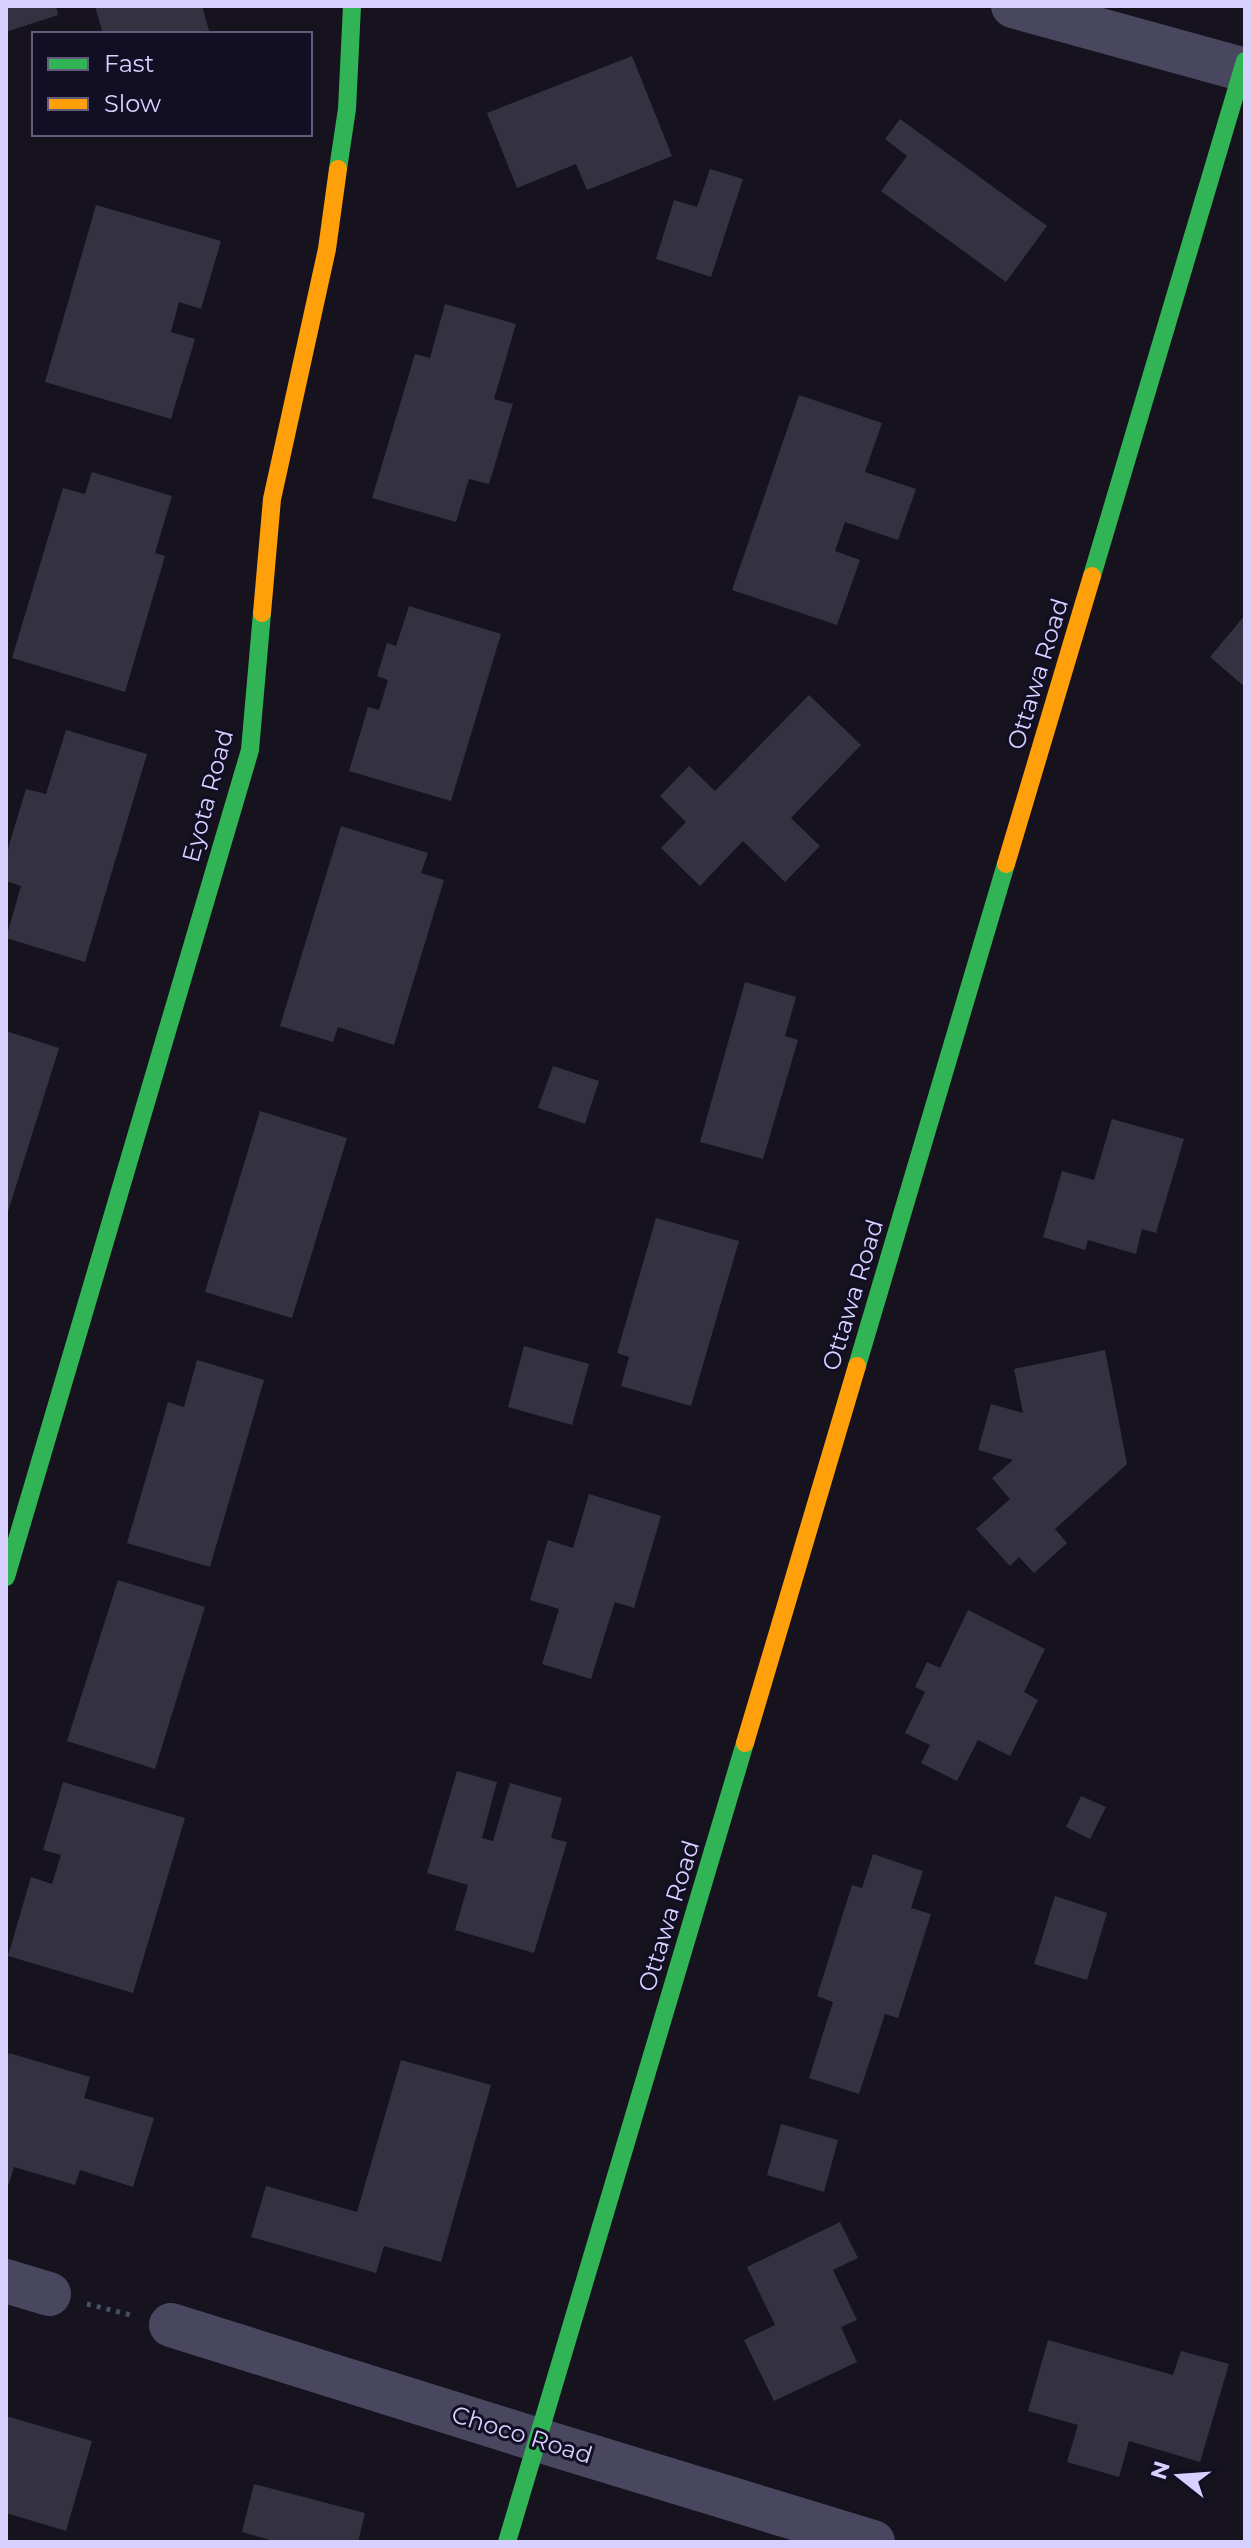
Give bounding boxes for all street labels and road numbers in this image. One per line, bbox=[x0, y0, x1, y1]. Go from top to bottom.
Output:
street label: Ottawa Road bbox=[1001, 595, 1074, 753]
street label: Eyota Road bbox=[176, 726, 239, 865]
street label: Ottawa Road bbox=[816, 1216, 889, 1374]
street label: Ottawa Road bbox=[632, 1837, 705, 1995]
street label: Choco Road bbox=[448, 2399, 596, 2470]

